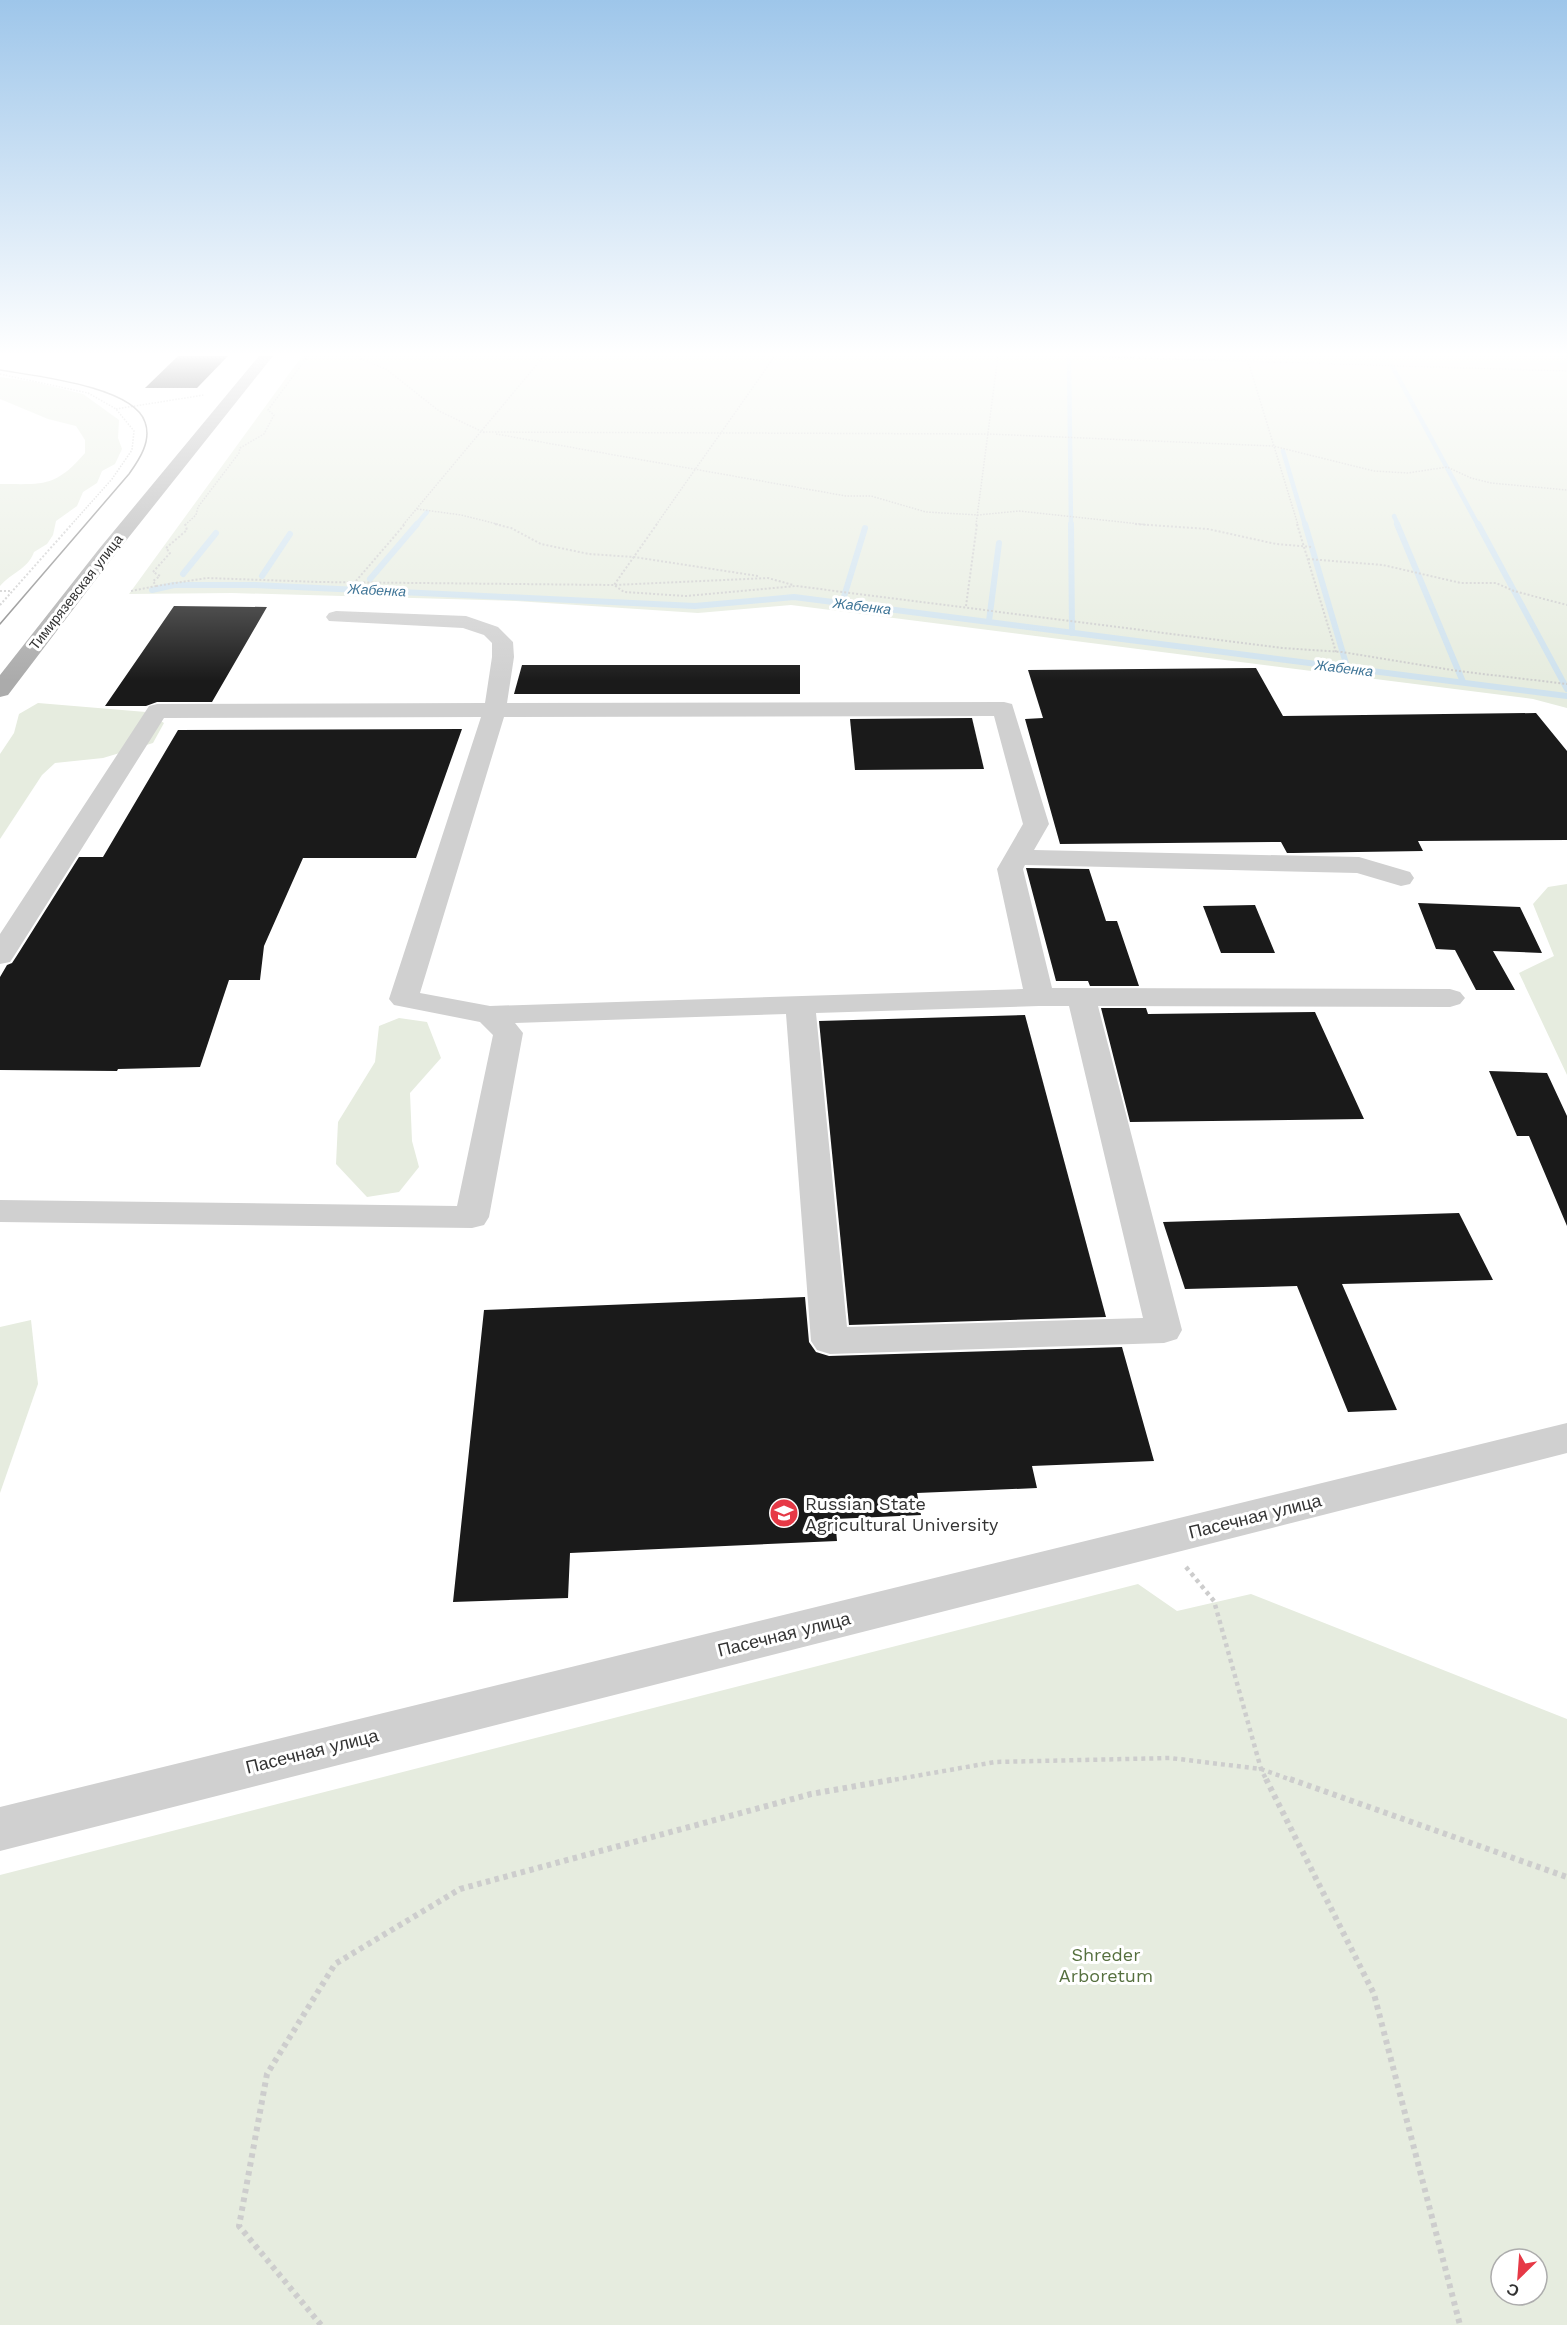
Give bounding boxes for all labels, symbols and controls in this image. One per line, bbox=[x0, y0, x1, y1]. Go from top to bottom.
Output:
street label: Тимирязевская улица bbox=[26, 531, 126, 653]
water label: Жабенка bbox=[346, 580, 407, 600]
water label: Жабенка bbox=[831, 594, 892, 618]
water label: Жабенка bbox=[1313, 656, 1374, 680]
street label: Пасечная улица bbox=[1186, 1489, 1325, 1543]
place label: Russian State Agricultural University bbox=[805, 1493, 999, 1535]
school or university icon: Russian State Agricultural University bbox=[768, 1497, 800, 1529]
street label: Пасечная улица bbox=[715, 1607, 854, 1661]
street label: Пасечная улица bbox=[243, 1724, 382, 1778]
park label: Shreder Arboretum bbox=[1059, 1944, 1153, 1986]
north arrow bbox=[1489, 2247, 1549, 2307]
text: С bbox=[1503, 2279, 1522, 2301]

